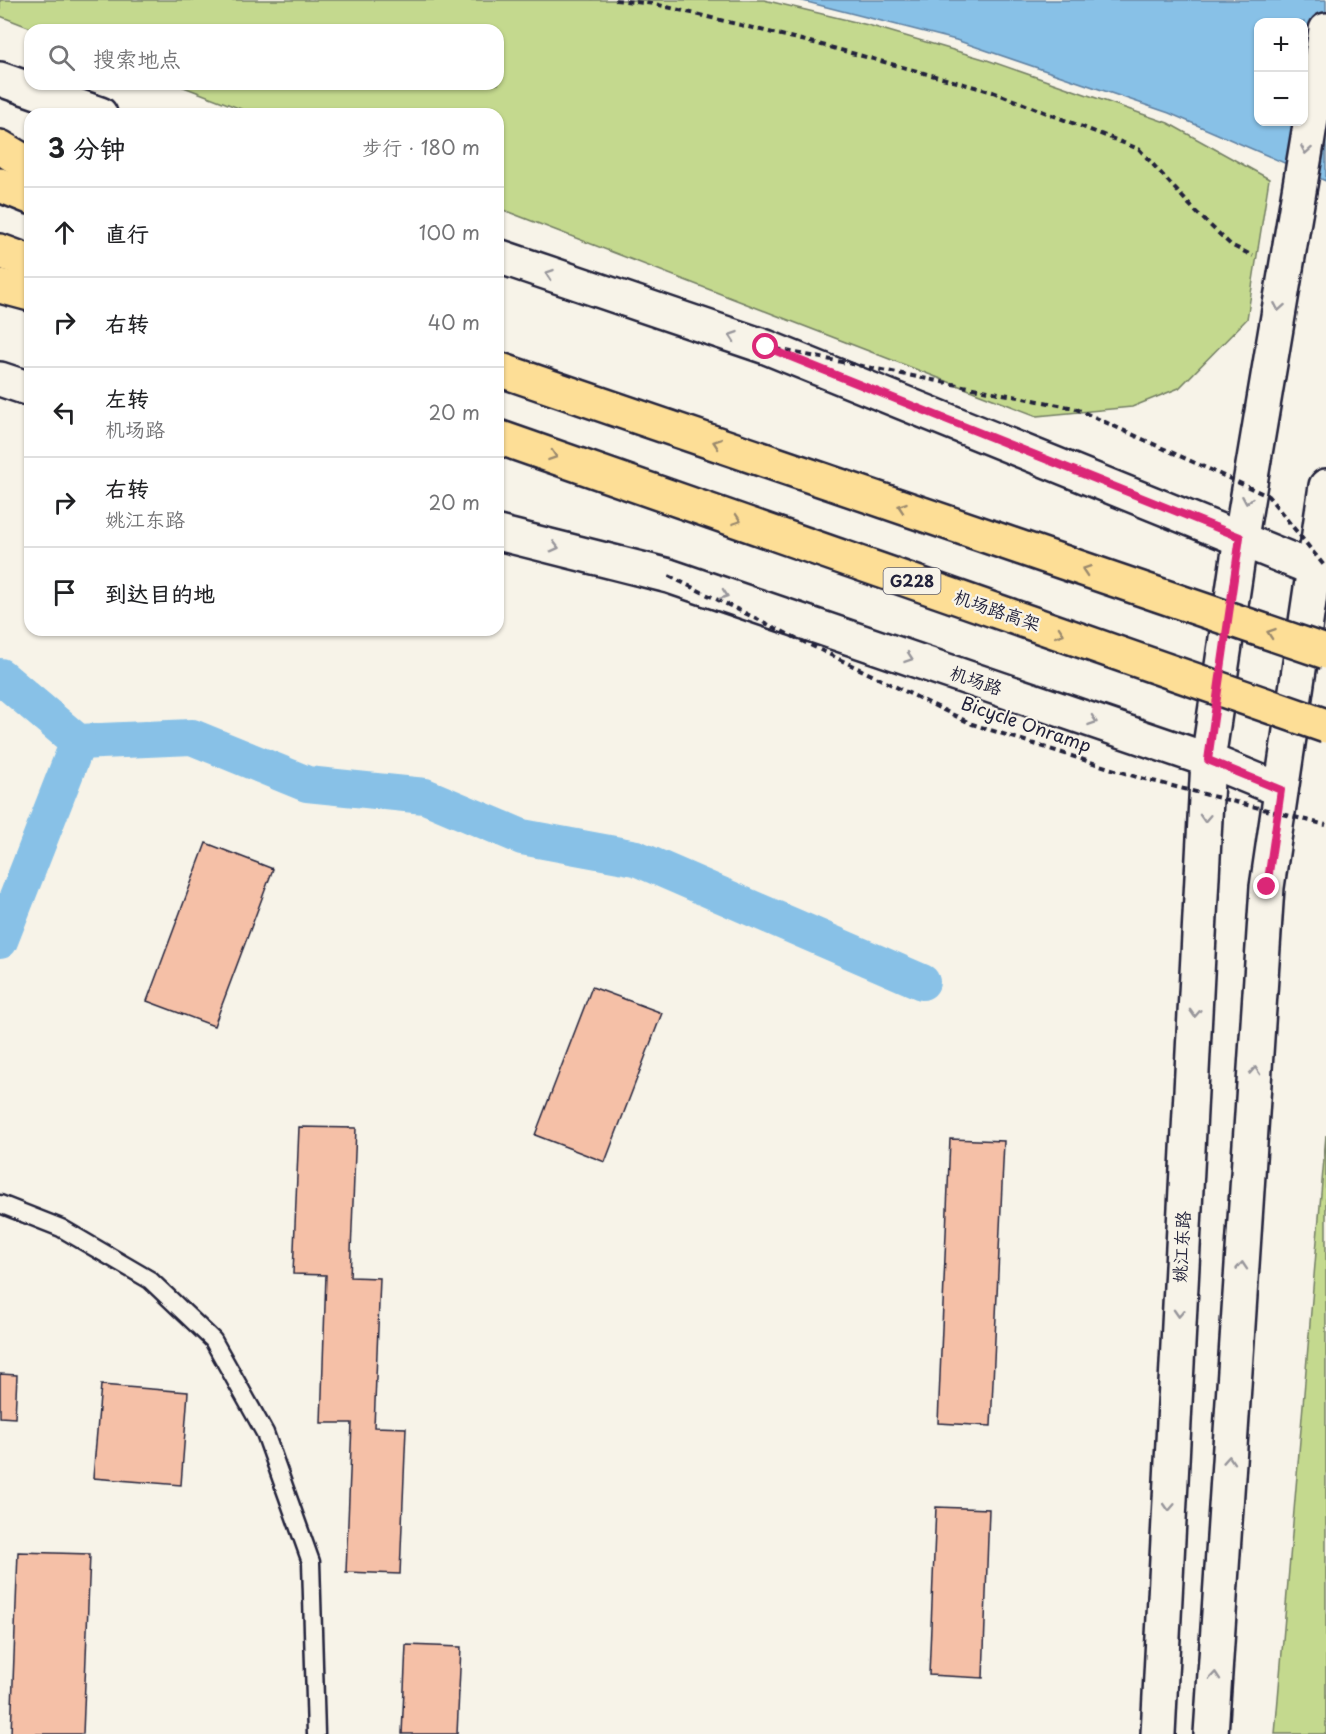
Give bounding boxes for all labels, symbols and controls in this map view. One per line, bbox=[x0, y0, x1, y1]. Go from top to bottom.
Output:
map controls bbox=[1254, 18, 1308, 126]
button: + bbox=[1254, 18, 1308, 72]
search box bbox=[24, 24, 504, 90]
icon: search bbox=[45, 41, 78, 74]
text: 搜索地点 bbox=[93, 41, 181, 74]
button: − bbox=[1254, 72, 1308, 126]
text: 3 分钟 bbox=[48, 128, 125, 167]
text: 步行 · 180 m bbox=[362, 132, 480, 162]
one-way arrow bbox=[1300, 145, 1313, 155]
icon: ahead bbox=[48, 216, 81, 249]
text: 直行 bbox=[105, 216, 149, 249]
text: 100 m bbox=[419, 217, 480, 247]
one-way arrow bbox=[544, 269, 554, 281]
one-way arrow bbox=[1274, 303, 1286, 312]
icon: right bbox=[48, 306, 81, 339]
text: 右转 bbox=[105, 306, 149, 339]
text: 40 m bbox=[428, 307, 480, 337]
one-way arrow bbox=[728, 331, 739, 343]
route start bbox=[752, 333, 778, 359]
text: 左转 bbox=[105, 381, 149, 414]
icon: left bbox=[48, 396, 81, 429]
text: 20 m bbox=[428, 397, 480, 427]
text: 机场路 bbox=[105, 414, 165, 444]
one-way arrow bbox=[712, 438, 723, 451]
one-way arrow bbox=[547, 449, 558, 462]
text: 右转 bbox=[105, 471, 149, 504]
icon: right bbox=[48, 486, 81, 519]
text: 20 m bbox=[428, 487, 480, 517]
one-way arrow bbox=[1241, 494, 1254, 504]
one-way arrow bbox=[897, 501, 908, 514]
text: 姚江东路 bbox=[105, 504, 185, 534]
one-way arrow bbox=[731, 513, 742, 526]
one-way arrow bbox=[550, 540, 560, 553]
one-way arrow bbox=[1081, 564, 1092, 577]
road number: G228 bbox=[884, 568, 940, 594]
icon: arrive bbox=[48, 576, 81, 609]
text: 到达目的地 bbox=[105, 576, 215, 609]
street label: 机场路高架 bbox=[951, 582, 1044, 637]
one-way arrow bbox=[718, 588, 729, 601]
one-way arrow bbox=[1054, 625, 1065, 638]
one-way arrow bbox=[1266, 627, 1277, 640]
one-way arrow bbox=[903, 651, 914, 663]
street label: 机场路 bbox=[947, 658, 1006, 701]
street label: Bicycle Onramp bbox=[958, 689, 1095, 759]
one-way arrow bbox=[1087, 713, 1098, 726]
one-way arrow bbox=[1198, 814, 1211, 823]
route end bbox=[1253, 873, 1279, 899]
one-way arrow bbox=[1188, 1008, 1201, 1017]
one-way arrow bbox=[1248, 1066, 1261, 1075]
street label: 姚江东路 bbox=[1165, 1210, 1196, 1284]
one-way arrow bbox=[1235, 1261, 1248, 1270]
one-way arrow bbox=[1172, 1308, 1185, 1317]
one-way arrow bbox=[1222, 1456, 1235, 1465]
one-way arrow bbox=[1163, 1503, 1176, 1512]
one-way arrow bbox=[1208, 1671, 1221, 1680]

